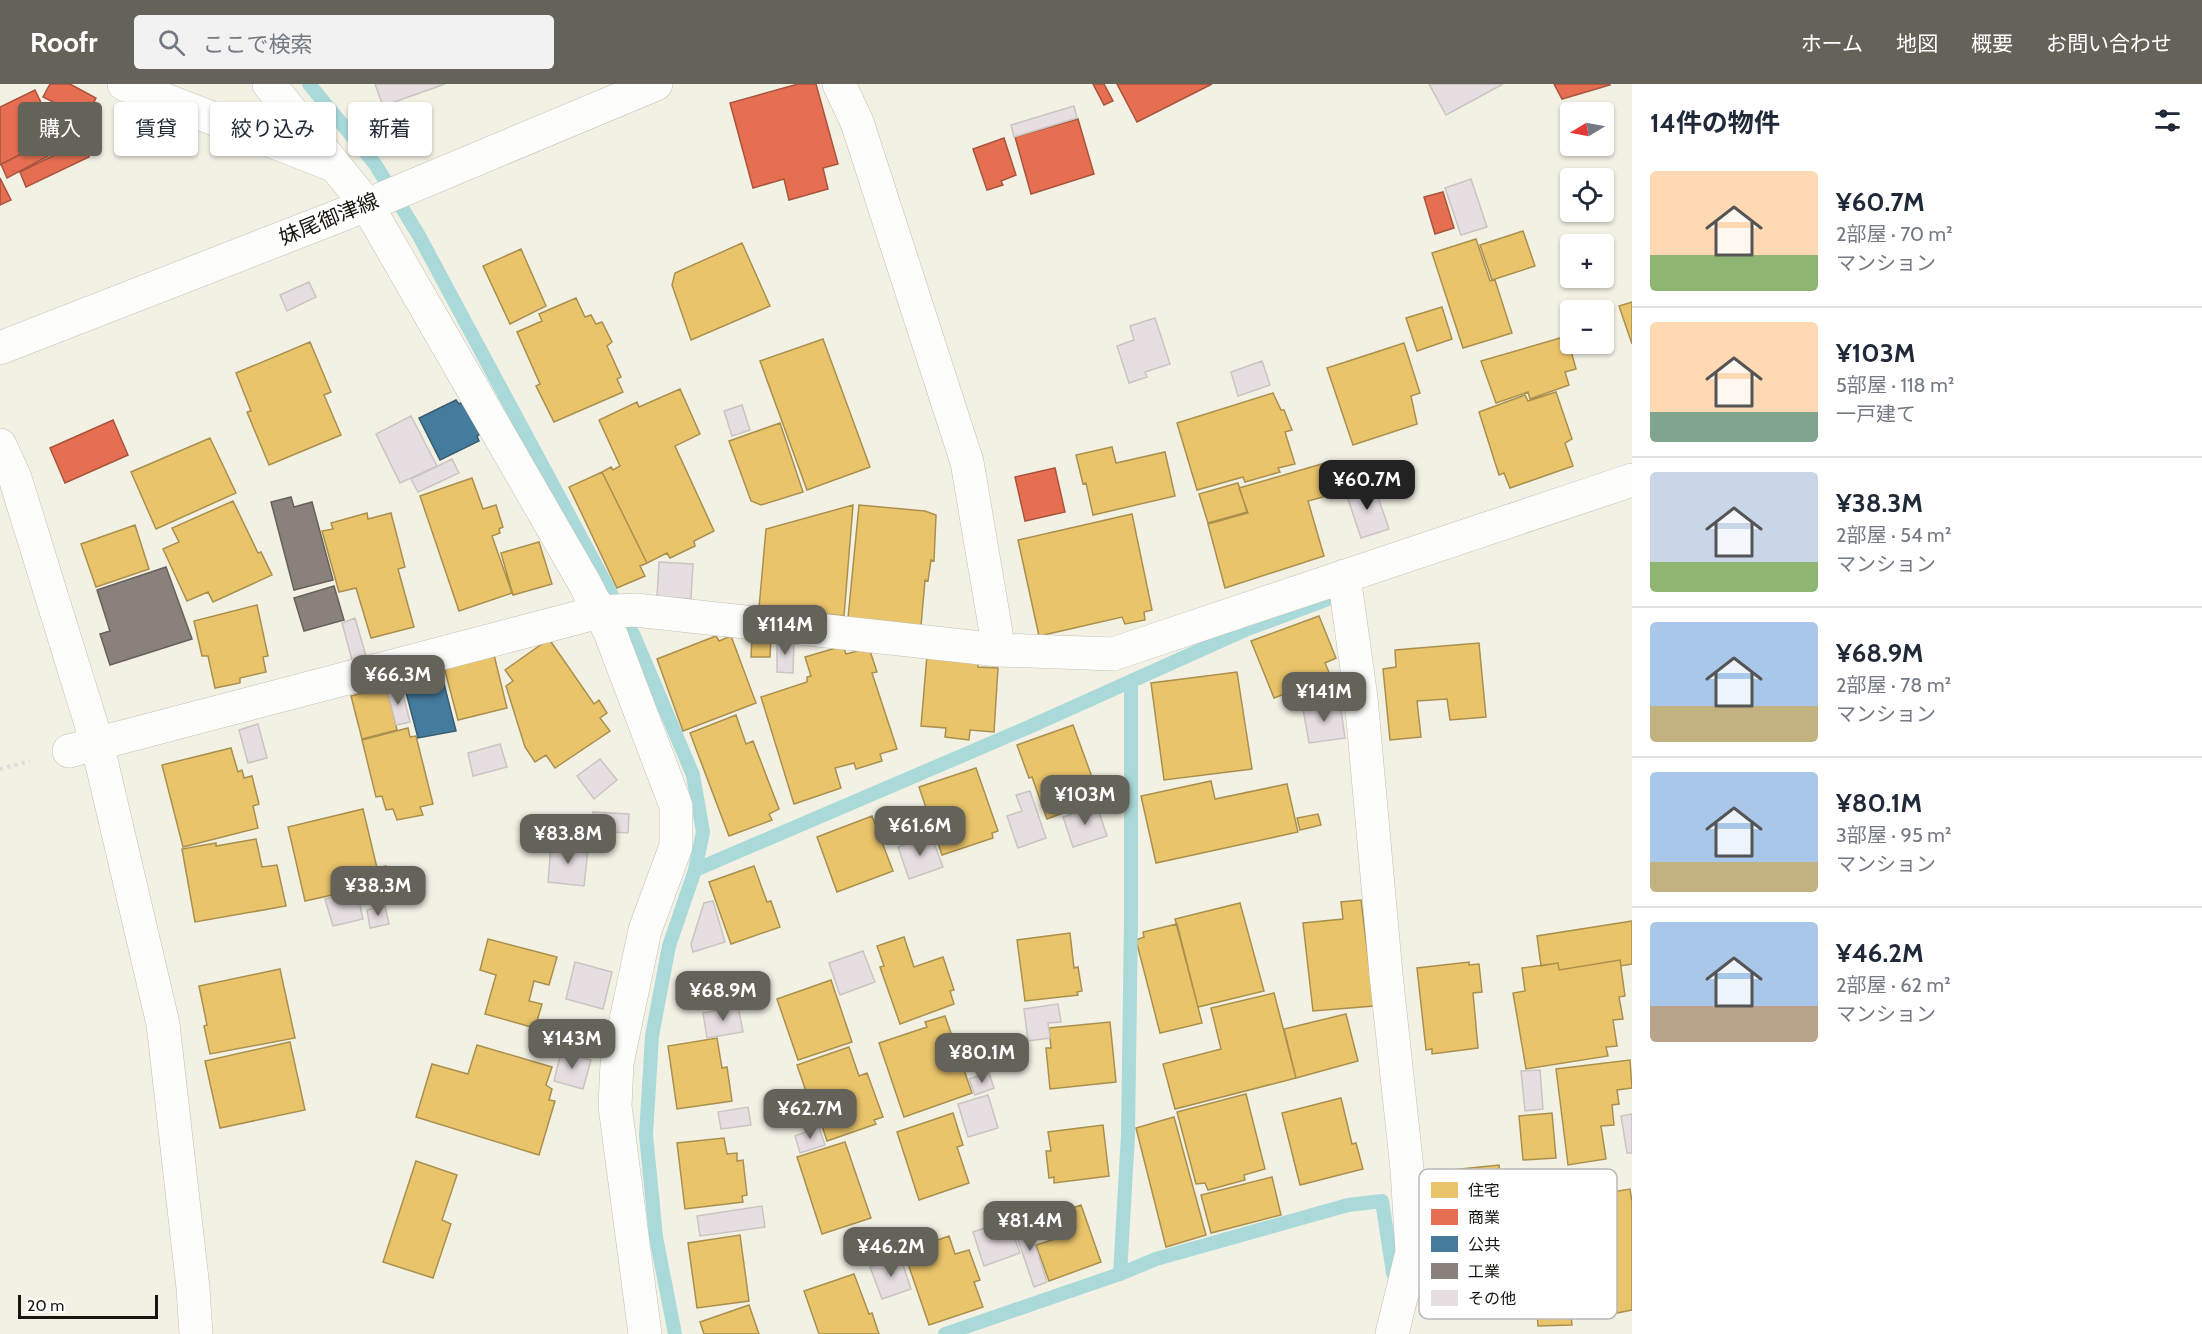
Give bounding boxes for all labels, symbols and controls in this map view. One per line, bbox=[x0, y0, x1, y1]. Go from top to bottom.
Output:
search box bbox=[134, 15, 554, 69]
text: Roofr bbox=[30, 25, 98, 59]
icon: search bbox=[155, 26, 188, 59]
text: ここで検索 bbox=[203, 31, 313, 58]
text: ホーム bbox=[1801, 31, 1863, 56]
text: 地図 bbox=[1896, 31, 1938, 56]
text: 概要 bbox=[1971, 31, 2013, 56]
text: お問い合わせ bbox=[2046, 31, 2172, 56]
chip: 購入 bbox=[18, 102, 102, 156]
chip: 賃貸 bbox=[114, 102, 198, 156]
chip: 絞り込み bbox=[210, 102, 336, 156]
chip: 新着 bbox=[348, 102, 432, 156]
north arrow bbox=[1560, 102, 1614, 156]
map controls bbox=[1560, 102, 1614, 354]
icon: filters bbox=[2151, 104, 2184, 137]
text: 14件の物件 bbox=[1650, 107, 1780, 139]
button: locate bbox=[1560, 168, 1614, 222]
text: ¥60.7M bbox=[1836, 186, 1925, 218]
street label: 妹尾御津線 bbox=[275, 187, 382, 250]
icon: home bbox=[1698, 195, 1770, 267]
text: 2部屋 · 70 m² bbox=[1836, 222, 1953, 246]
button: + bbox=[1560, 234, 1614, 288]
text: マンション bbox=[1836, 251, 1936, 275]
button: − bbox=[1560, 300, 1614, 354]
text: ¥103M bbox=[1836, 337, 1915, 369]
icon: home bbox=[1698, 346, 1770, 418]
text: 5部屋 · 118 m² bbox=[1836, 373, 1954, 397]
text: 一戸建て bbox=[1836, 402, 1916, 426]
pin: ¥60.7M bbox=[1318, 460, 1416, 511]
text: ¥60.7M bbox=[1333, 467, 1401, 491]
text: ¥38.3M bbox=[1836, 487, 1923, 519]
icon: home bbox=[1698, 496, 1770, 568]
text: 2部屋 · 54 m² bbox=[1836, 523, 1951, 547]
text: マンション bbox=[1836, 552, 1936, 576]
pin: ¥114M bbox=[743, 605, 827, 656]
text: ¥114M bbox=[757, 612, 813, 636]
text: ¥68.9M bbox=[1836, 637, 1923, 669]
icon: home bbox=[1698, 646, 1770, 718]
pin: ¥66.3M bbox=[349, 655, 447, 706]
text: ¥66.3M bbox=[365, 662, 431, 686]
pin: ¥141M bbox=[1282, 672, 1366, 723]
text: 2部屋 · 78 m² bbox=[1836, 673, 1951, 697]
text: ¥141M bbox=[1296, 679, 1352, 703]
text: マンション bbox=[1836, 702, 1936, 726]
pin: ¥103M bbox=[1043, 775, 1127, 826]
text: ¥103M bbox=[1054, 782, 1116, 806]
text: ¥80.1M bbox=[1836, 787, 1922, 819]
icon: home bbox=[1698, 796, 1770, 868]
pin: ¥61.6M bbox=[871, 806, 969, 857]
text: ¥61.6M bbox=[888, 813, 952, 837]
pin: ¥83.8M bbox=[519, 814, 617, 865]
text: ¥83.8M bbox=[534, 821, 602, 845]
text: 3部屋 · 95 m² bbox=[1836, 823, 1951, 847]
text: マンション bbox=[1836, 852, 1936, 876]
pin: ¥38.3M bbox=[329, 866, 427, 917]
text: ¥38.3M bbox=[345, 873, 411, 897]
text: ¥46.2M bbox=[1836, 937, 1924, 969]
icon: home bbox=[1698, 946, 1770, 1018]
pin: ¥68.9M bbox=[674, 971, 772, 1022]
text: 2部屋 · 62 m² bbox=[1836, 973, 1951, 997]
text: ¥68.9M bbox=[689, 978, 757, 1002]
text: マンション bbox=[1836, 1002, 1936, 1026]
pin: ¥143M bbox=[530, 1019, 614, 1070]
text: ¥143M bbox=[542, 1026, 602, 1050]
pin: ¥80.1M bbox=[933, 1033, 1031, 1084]
text: ¥80.1M bbox=[949, 1040, 1015, 1064]
pin: ¥62.7M bbox=[761, 1089, 859, 1140]
text: ¥62.7M bbox=[778, 1096, 842, 1120]
legend bbox=[1419, 1169, 1617, 1319]
text: 住宅 bbox=[1468, 1181, 1500, 1200]
pin: ¥81.4M bbox=[981, 1201, 1079, 1252]
text: ¥81.4M bbox=[997, 1208, 1063, 1232]
text: 商業 bbox=[1468, 1208, 1500, 1227]
pin: ¥46.2M bbox=[842, 1227, 940, 1278]
text: ¥46.2M bbox=[857, 1234, 925, 1258]
text: 公共 bbox=[1468, 1235, 1500, 1254]
text: 工業 bbox=[1468, 1262, 1500, 1281]
text: その他 bbox=[1468, 1289, 1516, 1308]
scale bar bbox=[18, 1292, 158, 1320]
text: 20 m bbox=[27, 1296, 64, 1315]

